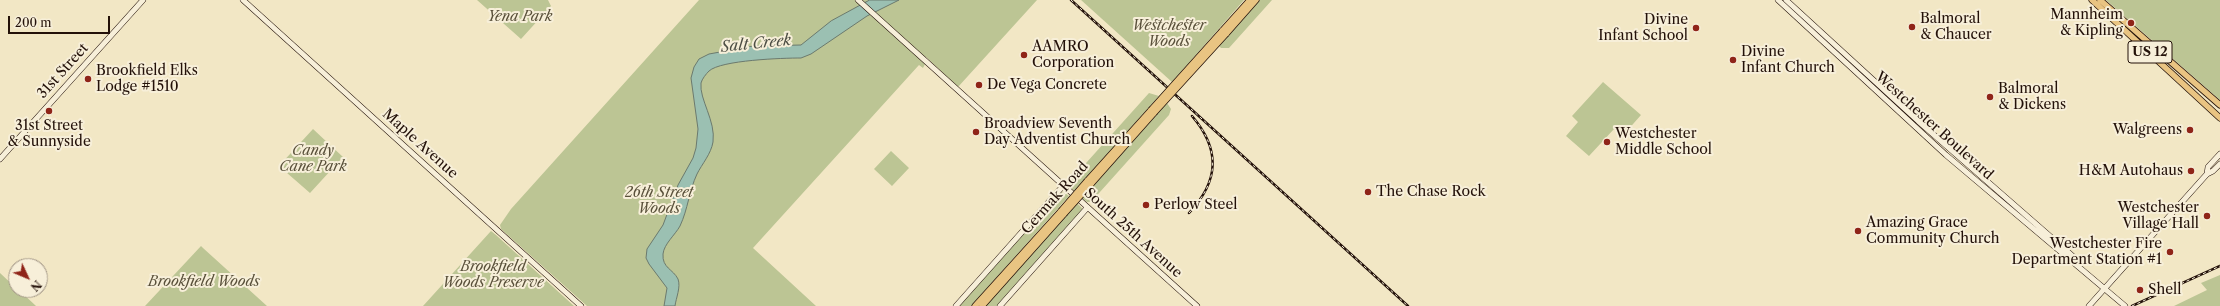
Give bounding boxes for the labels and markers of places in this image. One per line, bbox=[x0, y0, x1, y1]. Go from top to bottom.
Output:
place label: Mannheim & Kipling bbox=[2050, 7, 2123, 40]
place label: Balmoral & Chaucer bbox=[1920, 11, 1992, 44]
place label: Divine Infant School bbox=[1598, 12, 1688, 44]
marker: Mannheim & Kipling bbox=[2126, 18, 2136, 28]
marker: Balmoral & Chaucer bbox=[1907, 22, 1917, 32]
marker: Divine Infant School bbox=[1691, 23, 1701, 33]
place label: AAMRO Corporation bbox=[1032, 39, 1114, 72]
place label: Divine Infant Church bbox=[1741, 44, 1835, 76]
marker: AAMRO Corporation bbox=[1019, 50, 1029, 60]
marker: Divine Infant Church bbox=[1728, 55, 1738, 65]
place label: Brookfield Elks Lodge #1510 bbox=[96, 63, 198, 96]
marker: Brookfield Elks Lodge #1510 bbox=[83, 74, 93, 84]
place label: De Vega Concrete bbox=[987, 77, 1107, 93]
marker: De Vega Concrete bbox=[974, 80, 984, 90]
place label: Balmoral & Dickens bbox=[1998, 81, 2066, 114]
marker: Balmoral & Dickens bbox=[1985, 92, 1995, 102]
marker: 31st Street & Sunnyside bbox=[44, 106, 54, 116]
place label: Broadview Seventh Day Adventist Church bbox=[984, 116, 1130, 148]
place label: 31st Street & Sunnyside bbox=[7, 118, 91, 150]
place label: Walgreens bbox=[2113, 122, 2182, 138]
marker: Walgreens bbox=[2185, 125, 2195, 135]
place label: Westchester Middle School bbox=[1615, 126, 1712, 158]
marker: Broadview Seventh Day Adventist Church bbox=[971, 127, 981, 137]
marker: Westchester Middle School bbox=[1602, 137, 1612, 147]
place label: H&M Autohaus bbox=[2079, 163, 2183, 179]
marker: H&M Autohaus bbox=[2186, 166, 2196, 176]
place label: The Chase Rock bbox=[1376, 184, 1486, 200]
marker: The Chase Rock bbox=[1363, 187, 1373, 197]
place label: Perlow Steel bbox=[1154, 197, 1237, 213]
marker: Perlow Steel bbox=[1141, 200, 1151, 210]
place label: Westchester Village Hall bbox=[2117, 200, 2199, 232]
marker: Westchester Village Hall bbox=[2202, 211, 2212, 221]
place label: Amazing Grace Community Church bbox=[1866, 215, 2000, 248]
marker: Amazing Grace Community Church bbox=[1853, 226, 1863, 236]
place label: Westchester Fire Department Station #1 bbox=[2011, 236, 2162, 268]
marker: Westchester Fire Department Station #1 bbox=[2165, 247, 2175, 257]
place label: Shell bbox=[2148, 282, 2181, 298]
marker: Shell bbox=[2135, 285, 2145, 295]

